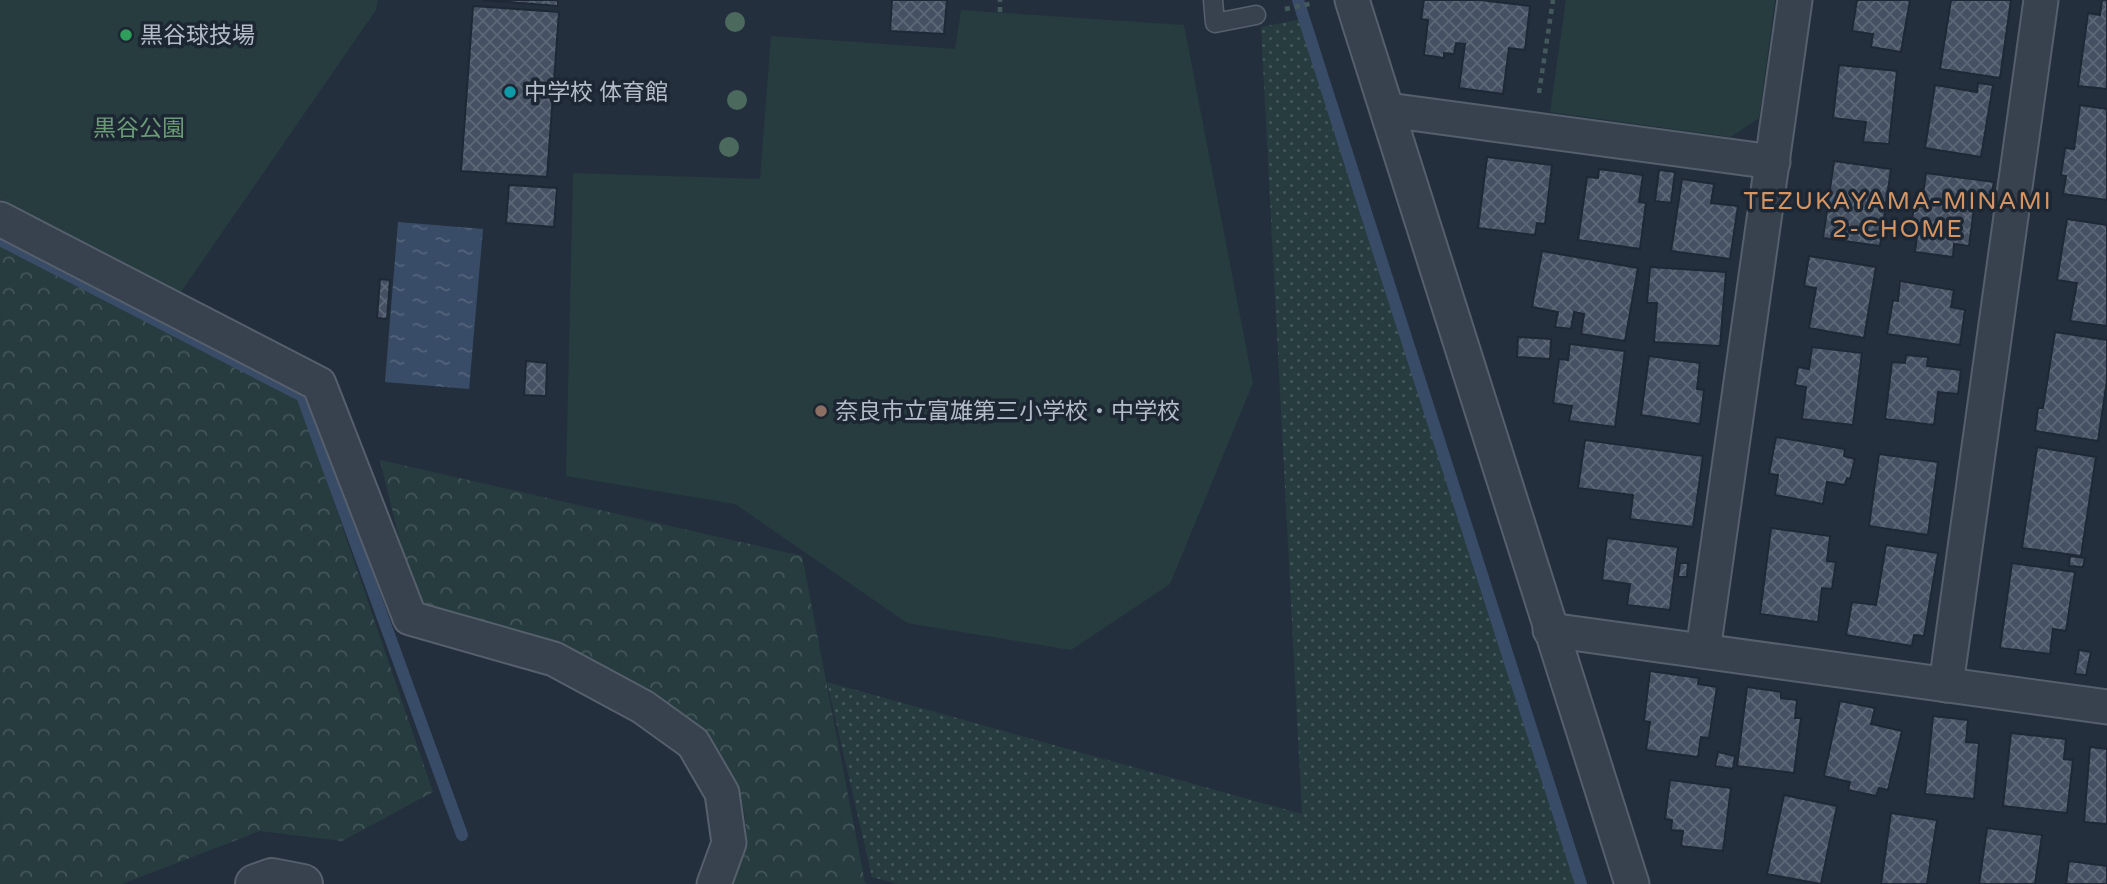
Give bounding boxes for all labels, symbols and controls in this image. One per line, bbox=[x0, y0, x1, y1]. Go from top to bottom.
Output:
place label: 黒谷球技場 bbox=[140, 22, 255, 50]
marker: 黒谷球技場 bbox=[118, 27, 134, 43]
place label: 中学校 体育館 bbox=[524, 79, 668, 107]
marker: 中学校 体育館 bbox=[502, 84, 518, 100]
park label: 黒谷公園 bbox=[93, 115, 185, 143]
district label: TEZUKAYAMA-MINAMI 2-CHOME bbox=[1743, 187, 2053, 244]
place label: 奈良市立富雄第三小学校・中学校 bbox=[835, 398, 1180, 426]
marker: 奈良市立富雄第三小学校・中学校 bbox=[813, 403, 829, 419]

